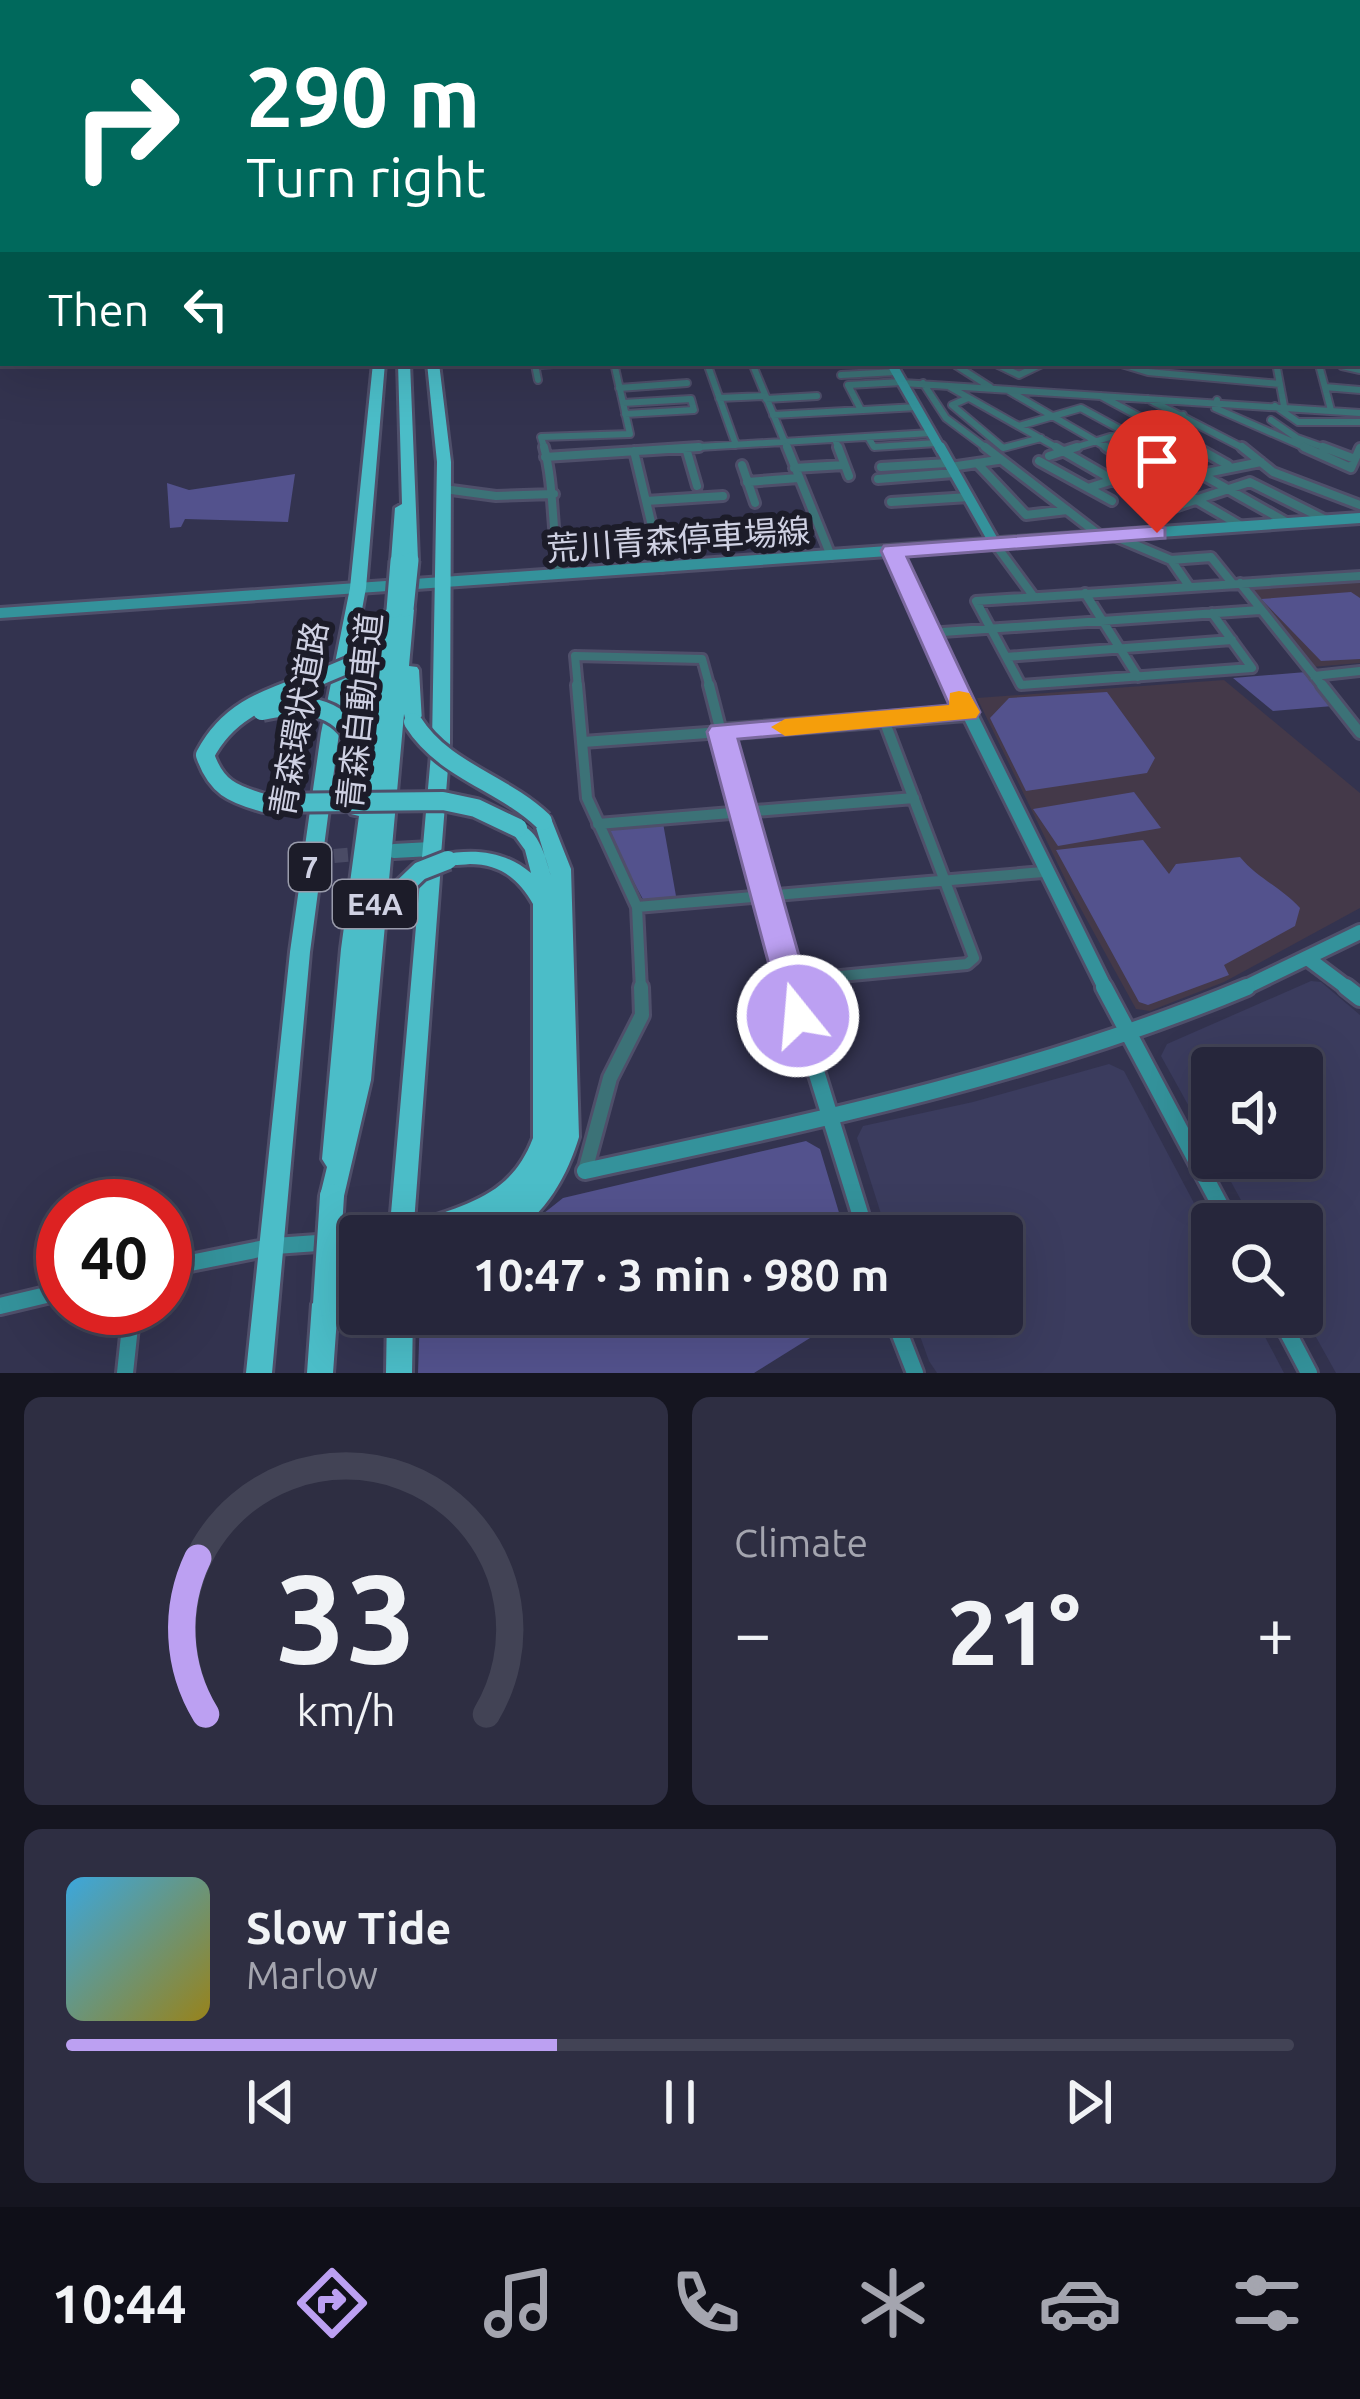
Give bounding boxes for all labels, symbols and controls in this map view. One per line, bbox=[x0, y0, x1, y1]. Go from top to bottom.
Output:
icon: right bbox=[48, 48, 204, 204]
text: 290 m bbox=[246, 49, 480, 143]
text: Turn right bbox=[246, 147, 486, 207]
icon: left bbox=[173, 276, 239, 342]
text: Then bbox=[48, 284, 149, 335]
pin bbox=[1106, 410, 1208, 533]
icon: arrive bbox=[1124, 428, 1190, 494]
street label: 荒川青森停車場線 bbox=[545, 511, 811, 567]
street label: 青森自動車道 bbox=[330, 611, 388, 811]
street label: 青森環状道路 bbox=[263, 618, 333, 820]
road number: 7 bbox=[289, 843, 331, 891]
road number: E4A bbox=[333, 880, 417, 928]
position arrow bbox=[735, 953, 861, 1079]
map controls bbox=[1191, 1047, 1323, 1335]
button: sound bbox=[1191, 1047, 1323, 1179]
speed limit sign: 40 bbox=[36, 1179, 192, 1335]
button: search bbox=[1191, 1203, 1323, 1335]
text: 10:47 · 3 min · 980 m bbox=[473, 1249, 889, 1300]
text: Climate bbox=[734, 1521, 868, 1564]
text: 33 bbox=[276, 1547, 416, 1687]
text: 21° bbox=[947, 1581, 1081, 1682]
text: − bbox=[734, 1595, 771, 1669]
text: + bbox=[1257, 1595, 1294, 1669]
text: km/h bbox=[296, 1686, 396, 1734]
text: Slow Tide bbox=[246, 1902, 451, 1953]
text: Marlow bbox=[246, 1953, 378, 1996]
icon: previous bbox=[238, 2069, 304, 2135]
icon: pause bbox=[647, 2069, 713, 2135]
icon: next bbox=[1056, 2069, 1122, 2135]
icon: directions bbox=[290, 2261, 374, 2345]
icon: music bbox=[477, 2261, 561, 2345]
icon: phone bbox=[664, 2261, 748, 2345]
icon: climate bbox=[851, 2261, 935, 2345]
icon: car bbox=[1038, 2261, 1122, 2345]
icon: filters bbox=[1225, 2261, 1309, 2345]
text: 10:44 bbox=[51, 2273, 187, 2333]

